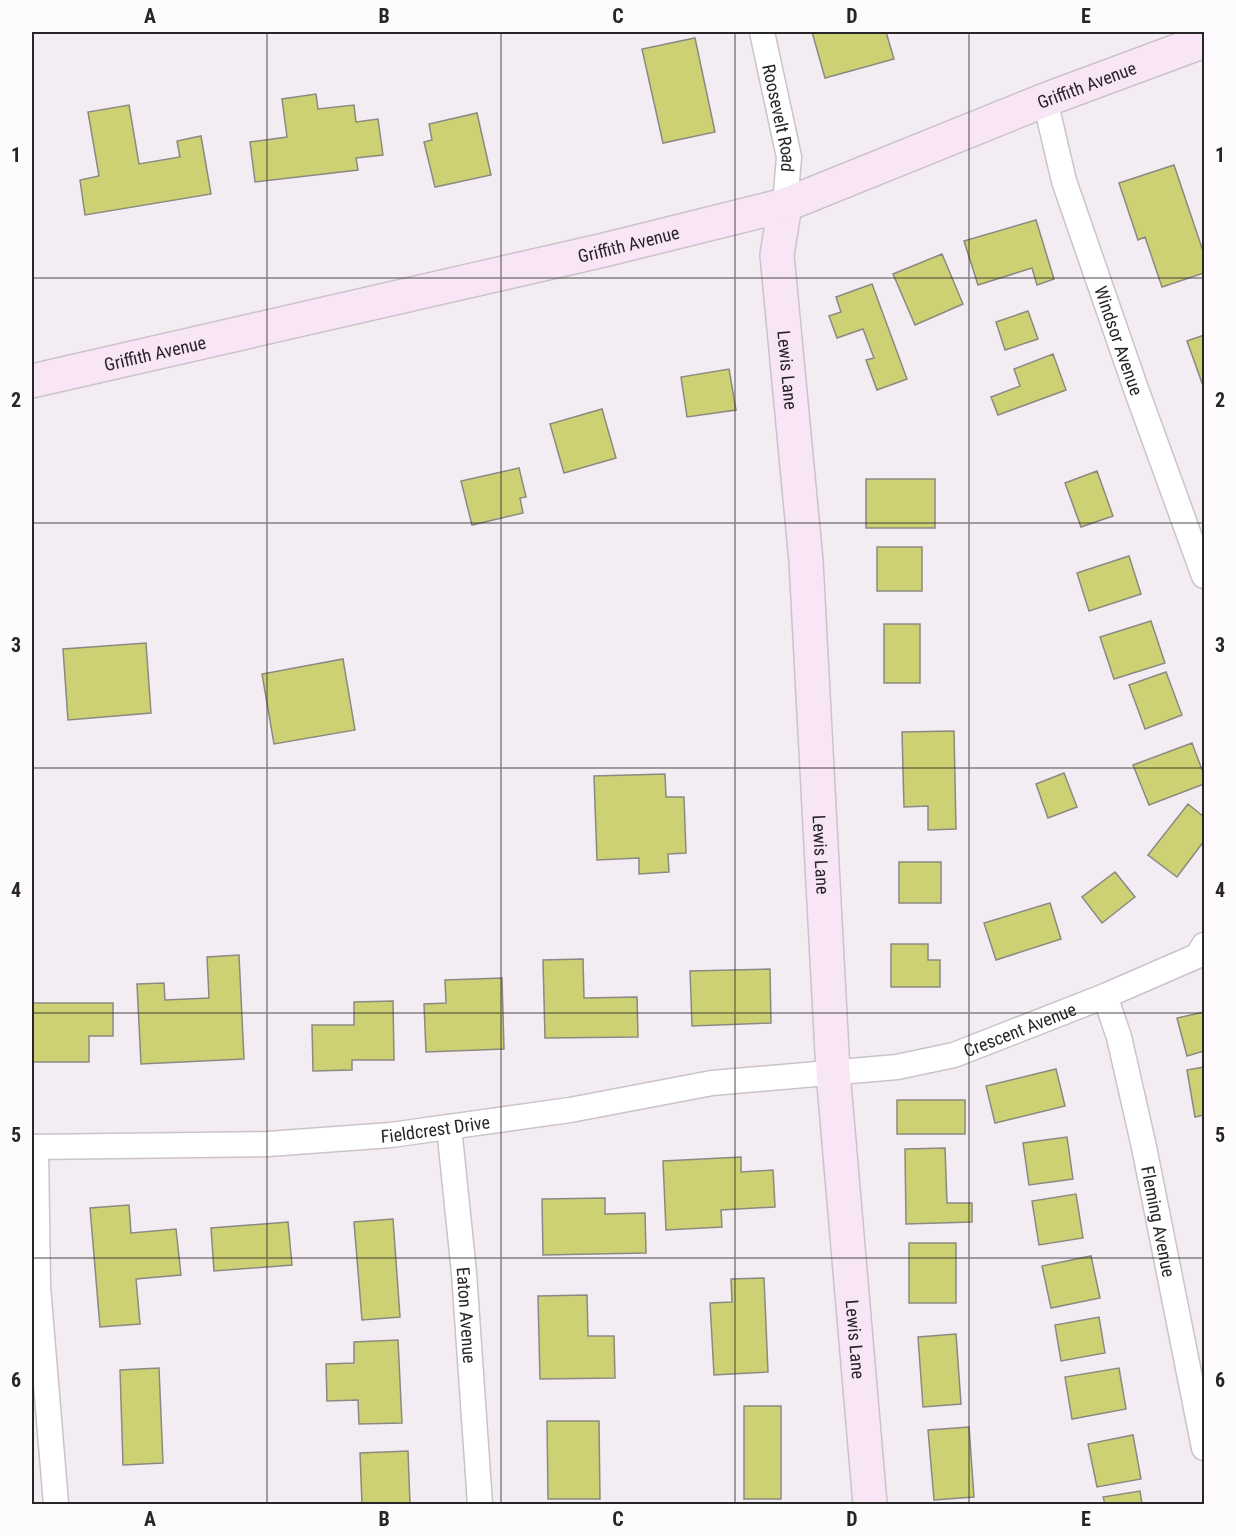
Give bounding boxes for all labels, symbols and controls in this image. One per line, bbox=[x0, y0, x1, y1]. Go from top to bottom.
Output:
text: A bbox=[144, 4, 156, 28]
text: B bbox=[378, 4, 390, 28]
text: C bbox=[612, 4, 624, 28]
text: D bbox=[846, 4, 858, 28]
text: E bbox=[1081, 4, 1091, 28]
street label: Griffith Avenue bbox=[1034, 57, 1139, 113]
street label: Roosevelt Road bbox=[759, 62, 800, 173]
text: 1 bbox=[11, 143, 21, 167]
text: 1 bbox=[1215, 143, 1225, 167]
street label: Griffith Avenue bbox=[576, 221, 681, 266]
street label: Windsor Avenue bbox=[1091, 283, 1148, 398]
street label: Lewis Lane bbox=[774, 329, 802, 410]
street label: Griffith Avenue bbox=[102, 331, 208, 375]
text: 2 bbox=[11, 388, 21, 412]
text: 2 bbox=[1215, 388, 1225, 412]
text: 3 bbox=[11, 633, 21, 657]
text: 3 bbox=[1215, 633, 1225, 657]
street label: Lewis Lane bbox=[809, 814, 834, 895]
text: 4 bbox=[11, 878, 21, 902]
text: 4 bbox=[1215, 878, 1225, 902]
street label: Crescent Avenue bbox=[960, 998, 1079, 1061]
street label: Fieldcrest Drive bbox=[380, 1111, 491, 1146]
text: 5 bbox=[11, 1123, 21, 1147]
text: 5 bbox=[1215, 1123, 1225, 1147]
street label: Fleming Avenue bbox=[1138, 1164, 1180, 1279]
street label: Eaton Avenue bbox=[453, 1266, 481, 1364]
street label: Lewis Lane bbox=[842, 1299, 870, 1380]
text: 6 bbox=[11, 1368, 21, 1392]
text: 6 bbox=[1215, 1368, 1225, 1392]
text: A bbox=[144, 1507, 156, 1531]
text: B bbox=[378, 1507, 390, 1531]
text: C bbox=[612, 1507, 624, 1531]
text: D bbox=[846, 1507, 858, 1531]
text: E bbox=[1081, 1507, 1091, 1531]

